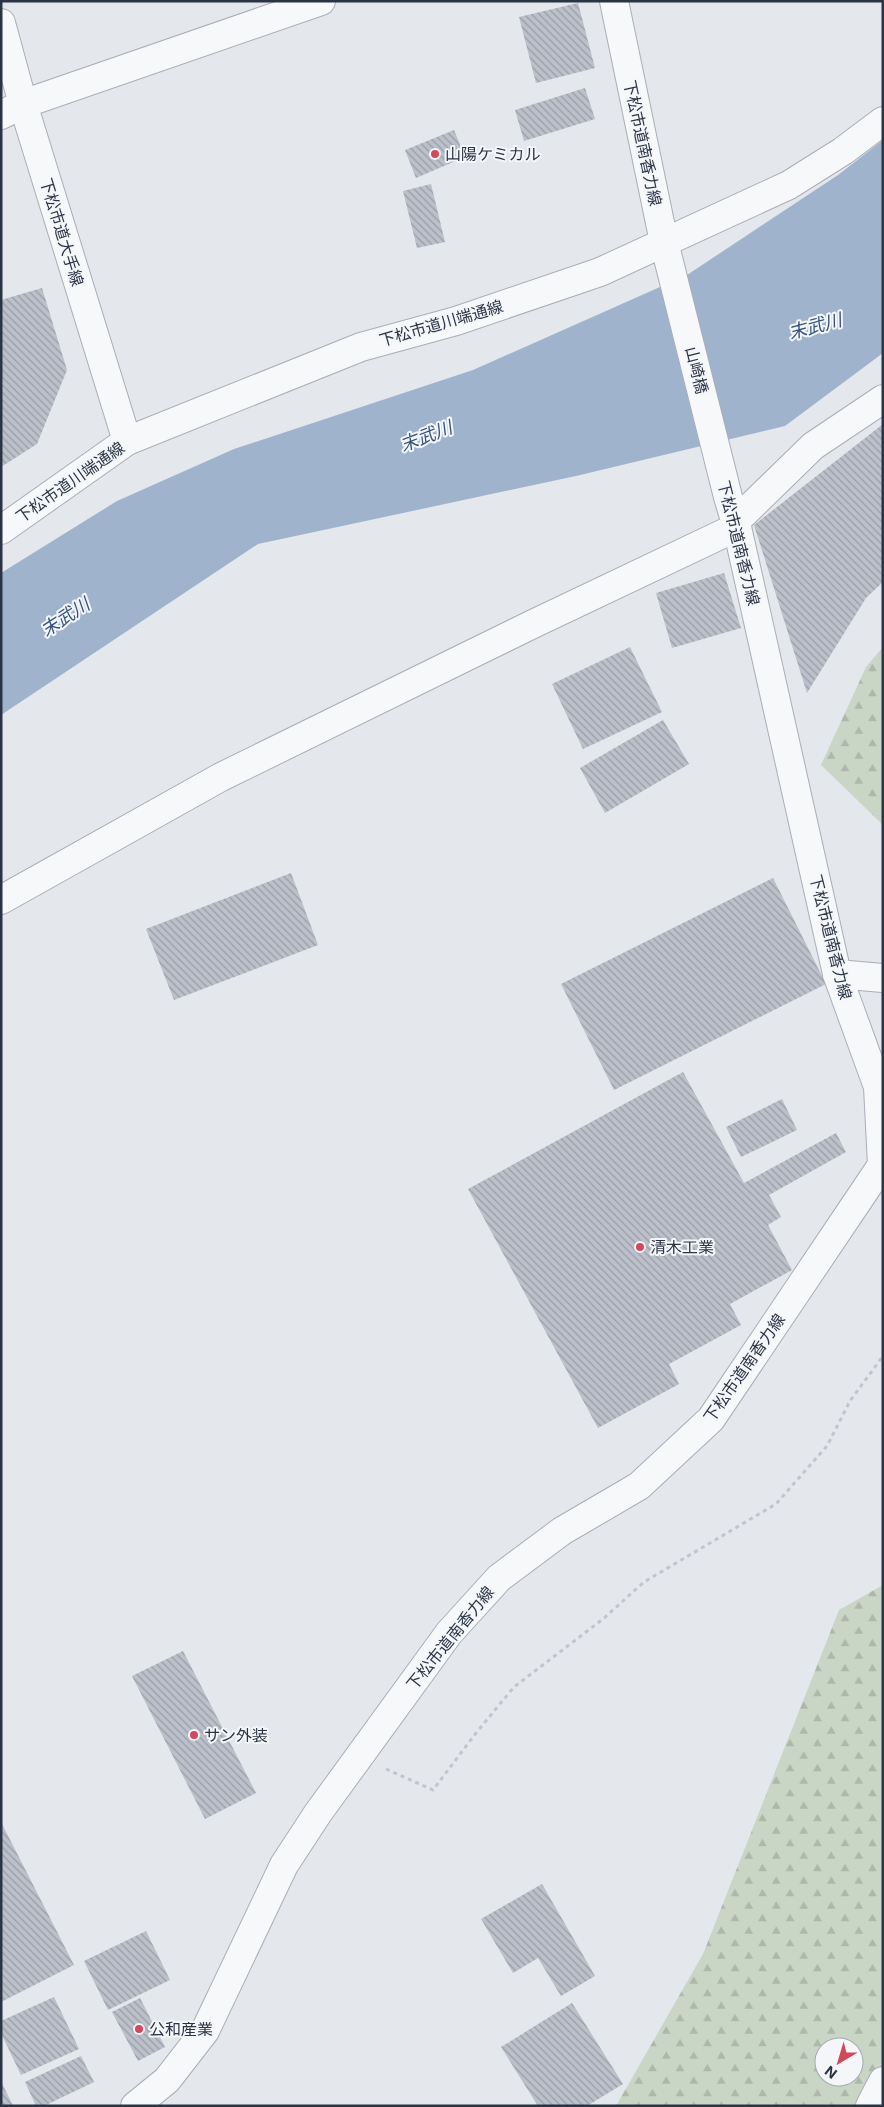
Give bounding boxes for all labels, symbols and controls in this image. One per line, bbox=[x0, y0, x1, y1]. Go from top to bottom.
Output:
street label: 下松市道南香力線 bbox=[620, 78, 666, 208]
place label: 山陽ケミカル bbox=[445, 144, 541, 164]
marker: 山陽ケミカル bbox=[429, 148, 441, 160]
street label: 下松市道大手線 bbox=[36, 176, 88, 288]
street label: 下松市道川端通線 bbox=[377, 296, 505, 350]
water label: 末武川 bbox=[786, 308, 846, 343]
street label: 山崎橋 bbox=[681, 344, 713, 396]
water label: 末武川 bbox=[397, 416, 457, 455]
street label: 下松市道川端通線 bbox=[12, 437, 128, 527]
street label: 下松市道南香力線 bbox=[714, 478, 764, 608]
water label: 末武川 bbox=[37, 592, 95, 641]
street label: 下松市道南香力線 bbox=[806, 872, 856, 1002]
place label: 清木工業 bbox=[650, 1237, 714, 1257]
marker: 清木工業 bbox=[634, 1241, 646, 1253]
street label: 下松市道南香力線 bbox=[699, 1310, 789, 1426]
street label: 下松市道南香力線 bbox=[402, 1582, 498, 1694]
place label: サン外装 bbox=[204, 1725, 268, 1745]
marker: サン外装 bbox=[188, 1729, 200, 1741]
place label: 公和産業 bbox=[149, 2019, 213, 2039]
marker: 公和産業 bbox=[133, 2023, 145, 2035]
north arrow bbox=[814, 2037, 864, 2087]
text: N bbox=[821, 2063, 840, 2083]

